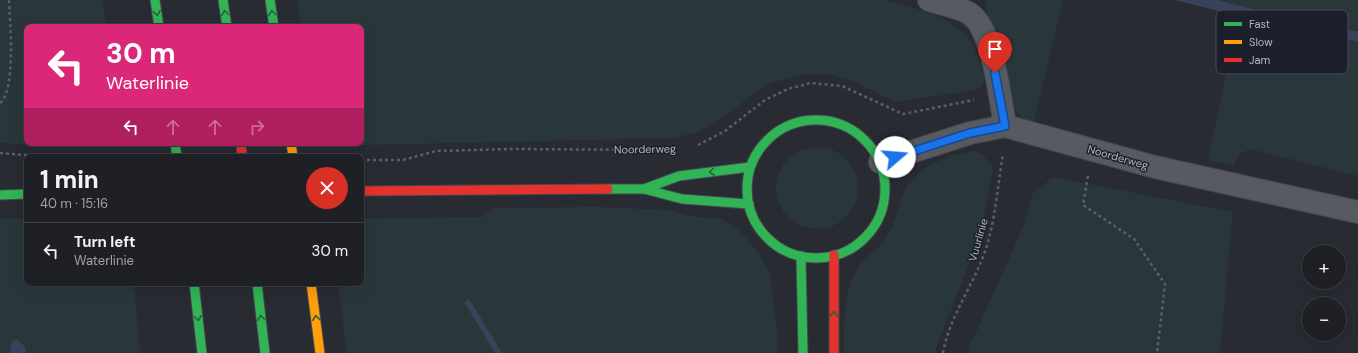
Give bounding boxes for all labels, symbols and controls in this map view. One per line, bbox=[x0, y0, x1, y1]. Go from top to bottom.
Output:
one-way arrow bbox=[152, 10, 161, 17]
one-way arrow bbox=[221, 10, 230, 17]
one-way arrow bbox=[268, 10, 277, 17]
legend bbox=[1216, 10, 1348, 74]
text: Fast bbox=[1249, 17, 1270, 31]
pin bbox=[978, 32, 1012, 73]
text: 30 m bbox=[106, 35, 176, 72]
text: Slow bbox=[1249, 35, 1273, 49]
icon: arrive bbox=[984, 38, 1006, 60]
icon: left bbox=[40, 40, 92, 92]
text: Jam bbox=[1249, 53, 1270, 67]
text: Waterlinie bbox=[106, 71, 189, 95]
icon: left bbox=[120, 116, 142, 138]
icon: ahead bbox=[162, 116, 184, 138]
icon: ahead bbox=[204, 116, 226, 138]
icon: right bbox=[246, 116, 268, 138]
position arrow bbox=[874, 136, 916, 178]
street label: Noorderweg bbox=[614, 141, 676, 157]
street label: Noorderweg bbox=[1086, 142, 1150, 172]
text: 1 min bbox=[40, 164, 99, 195]
button: close bbox=[306, 167, 348, 209]
one-way arrow bbox=[709, 167, 715, 176]
text: 40 m · 15:16 bbox=[40, 195, 108, 212]
street label: Vuurlinie bbox=[965, 217, 991, 263]
text: Turn left bbox=[74, 232, 135, 252]
icon: left bbox=[40, 240, 62, 262]
text: 30 m bbox=[312, 241, 348, 261]
map controls bbox=[1302, 245, 1346, 341]
button: + bbox=[1302, 245, 1346, 289]
text: Waterlinie bbox=[74, 252, 134, 269]
button: − bbox=[1302, 297, 1346, 341]
one-way arrow bbox=[830, 311, 838, 317]
one-way arrow bbox=[193, 315, 202, 321]
one-way arrow bbox=[257, 315, 266, 321]
one-way arrow bbox=[312, 315, 321, 321]

